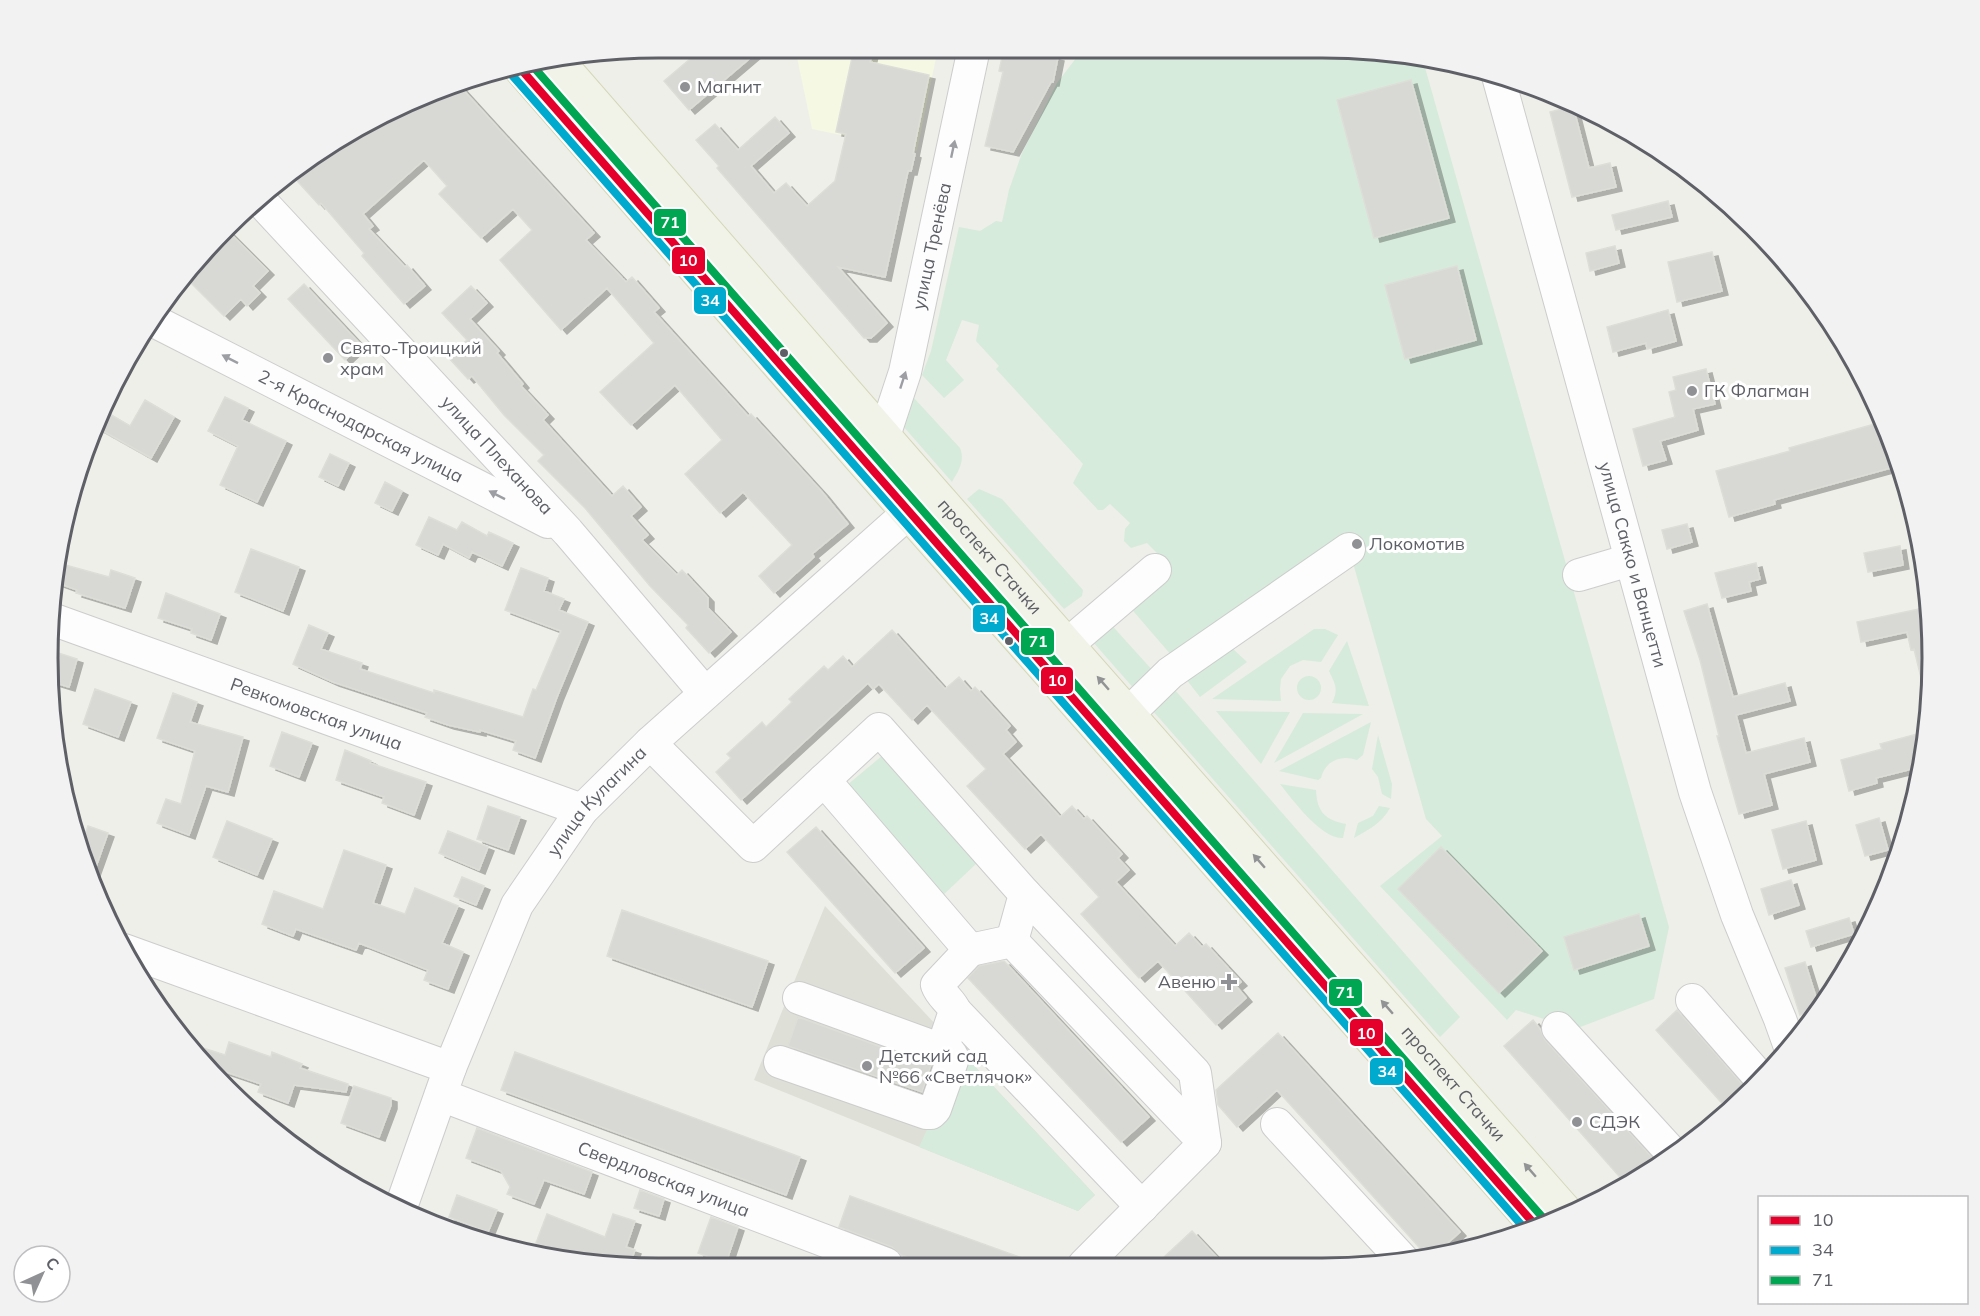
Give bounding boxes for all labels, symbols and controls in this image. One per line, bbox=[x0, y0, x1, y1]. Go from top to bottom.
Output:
place label: Магнит bbox=[697, 75, 762, 98]
marker: Магнит bbox=[678, 80, 692, 94]
one-way arrow bbox=[949, 139, 958, 158]
street label: улица Тренёва bbox=[907, 180, 956, 312]
line badge: 71 bbox=[653, 208, 687, 237]
text: 71 bbox=[660, 212, 680, 232]
line badge: 10 bbox=[671, 246, 706, 275]
text: 10 bbox=[678, 250, 698, 270]
line badge: 34 bbox=[693, 286, 727, 315]
text: 34 bbox=[700, 290, 720, 310]
place label: Свято-Троицкий храм bbox=[340, 336, 482, 380]
unlabelled marker bbox=[778, 347, 790, 359]
marker: Свято-Троицкий храм bbox=[321, 351, 335, 365]
one-way arrow bbox=[221, 355, 238, 364]
street label: 2-я Краснодарская улица bbox=[255, 364, 467, 488]
one-way arrow bbox=[898, 371, 908, 389]
place label: ГК Флагман bbox=[1704, 379, 1810, 402]
marker: ГК Флагман bbox=[1685, 384, 1699, 398]
street label: улица Плеханова bbox=[436, 391, 558, 519]
street label: улица Сакко и Ванцетти bbox=[1594, 459, 1672, 670]
one-way arrow bbox=[488, 491, 506, 501]
street label: проспект Стачки bbox=[933, 494, 1047, 619]
place label: Локомотив bbox=[1369, 532, 1465, 555]
marker: Локомотив bbox=[1350, 537, 1364, 551]
line badge: 34 bbox=[972, 604, 1006, 633]
text: 34 bbox=[979, 608, 999, 628]
line badge: 71 bbox=[1020, 627, 1055, 656]
text: 71 bbox=[1028, 631, 1048, 651]
unlabelled marker bbox=[1003, 635, 1015, 647]
line badge: 10 bbox=[1040, 666, 1074, 695]
text: 10 bbox=[1047, 670, 1067, 690]
street label: Ревкомовская улица bbox=[227, 672, 405, 755]
one-way arrow bbox=[1096, 675, 1110, 690]
street label: улица Кулагина bbox=[542, 741, 651, 861]
one-way arrow bbox=[1253, 854, 1266, 869]
place label: Авеню bbox=[1158, 970, 1216, 993]
marker: Авеню bbox=[1220, 973, 1238, 991]
line badge: 71 bbox=[1328, 978, 1363, 1007]
text: 71 bbox=[1335, 982, 1355, 1002]
one-way arrow bbox=[1380, 1000, 1394, 1015]
line badge: 10 bbox=[1349, 1018, 1384, 1047]
street label: проспект Стачки bbox=[1397, 1021, 1511, 1146]
text: 10 bbox=[1356, 1023, 1376, 1043]
place label: Детский сад №66 «Светлячок» bbox=[879, 1044, 1032, 1088]
line badge: 34 bbox=[1369, 1057, 1404, 1086]
marker: Детский сад №66 «Светлячок» bbox=[860, 1059, 874, 1073]
text: 34 bbox=[1377, 1061, 1397, 1081]
place label: СДЭК bbox=[1589, 1110, 1640, 1133]
marker: СДЭК bbox=[1570, 1115, 1584, 1129]
street label: Свердловская улица bbox=[574, 1136, 753, 1222]
one-way arrow bbox=[1524, 1163, 1537, 1178]
legend bbox=[1758, 1196, 1968, 1304]
text: 10 bbox=[1812, 1208, 1834, 1231]
text: 34 bbox=[1812, 1238, 1834, 1261]
north arrow bbox=[12, 1244, 72, 1304]
text: С bbox=[42, 1252, 64, 1274]
text: 71 bbox=[1812, 1268, 1834, 1291]

